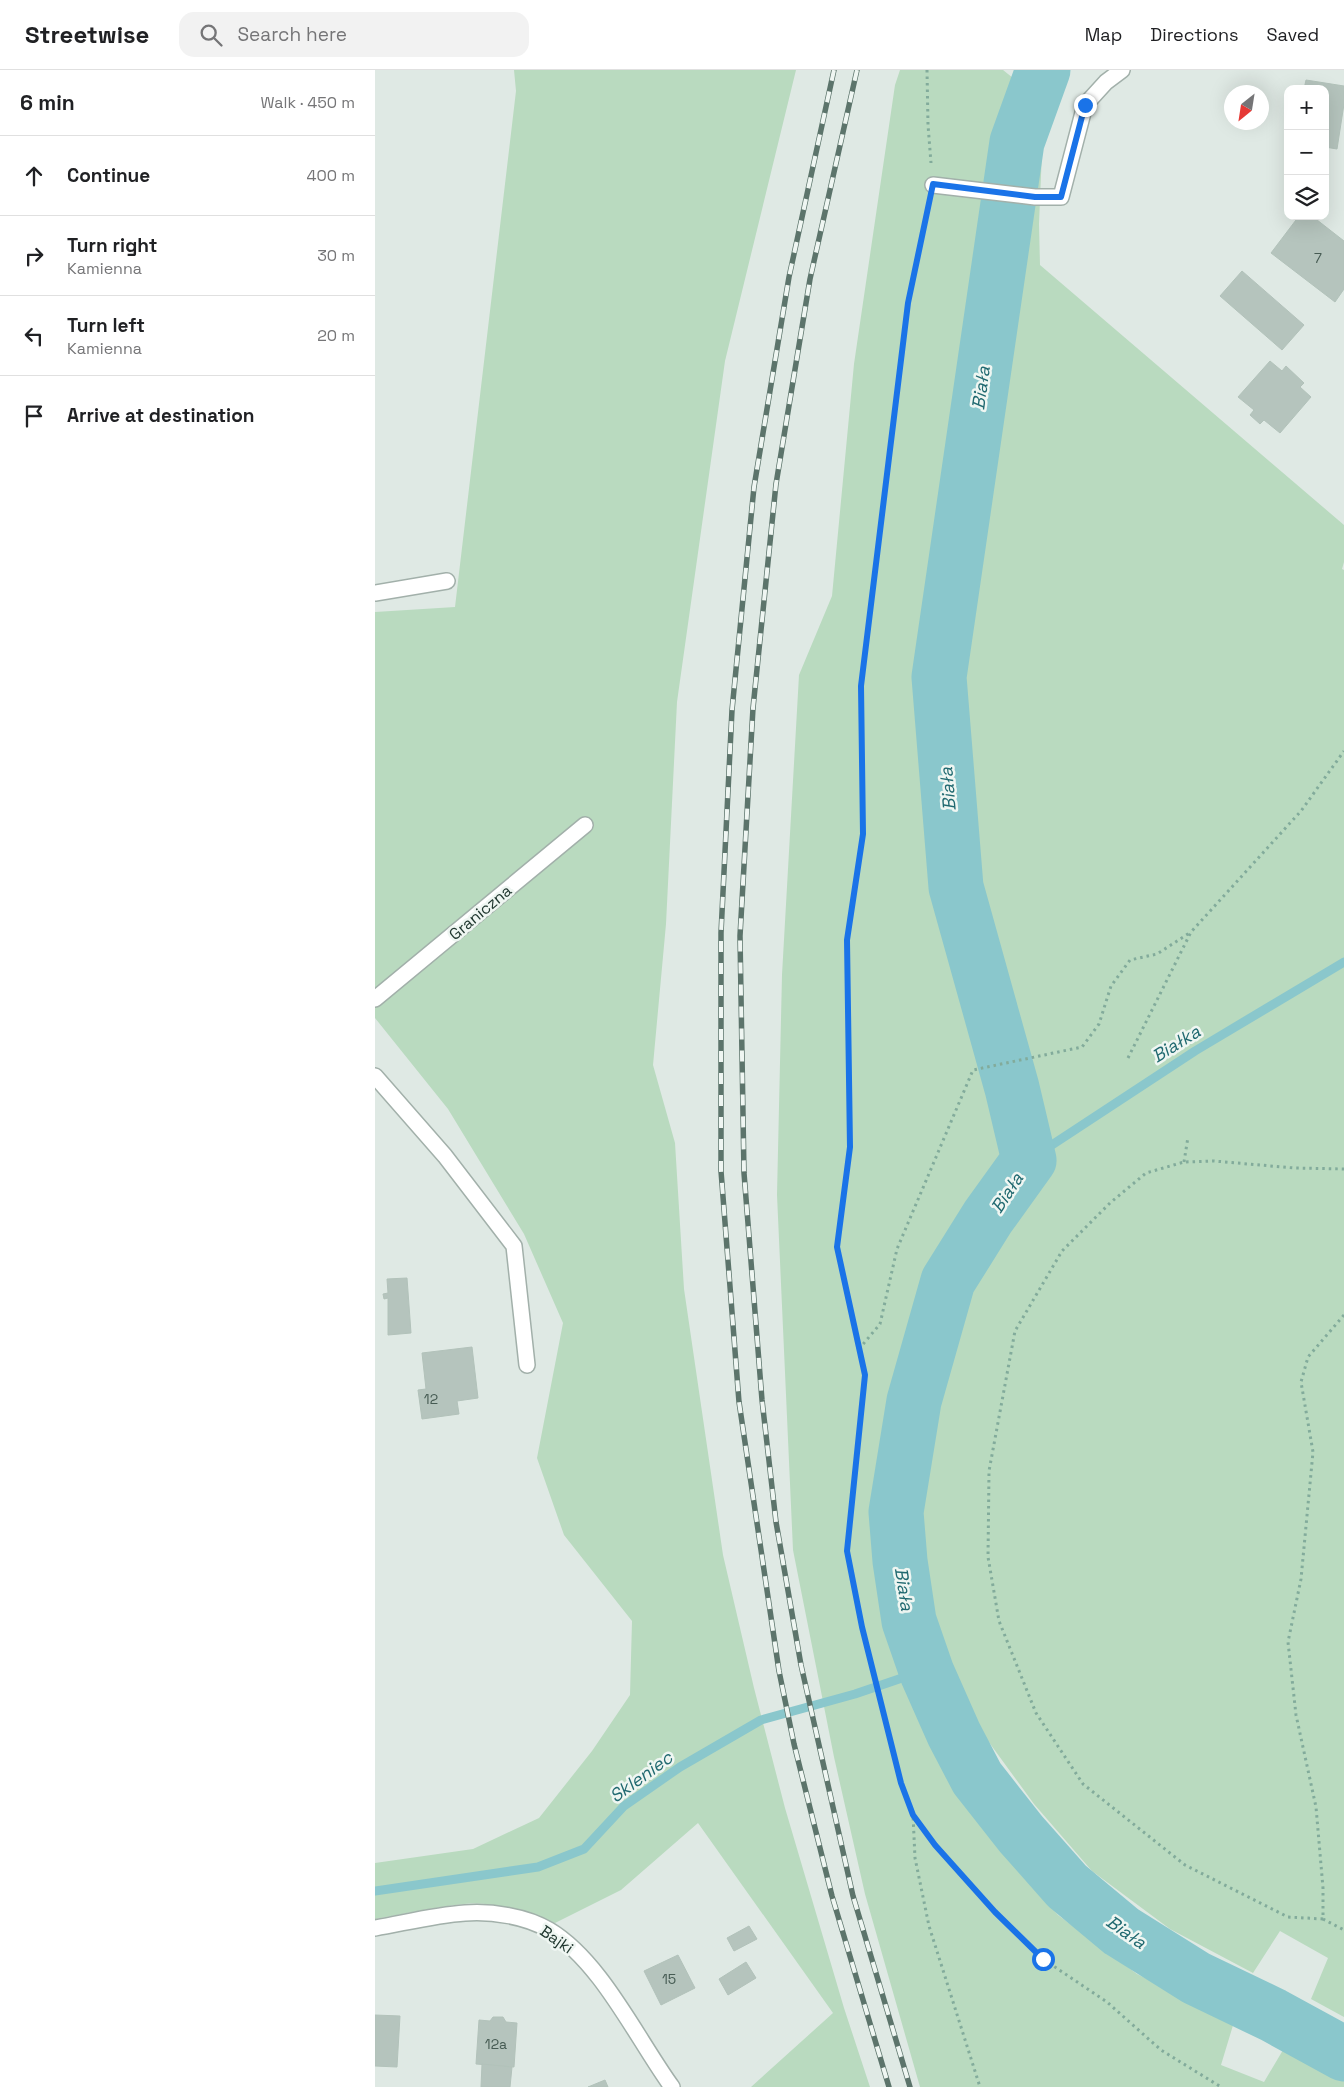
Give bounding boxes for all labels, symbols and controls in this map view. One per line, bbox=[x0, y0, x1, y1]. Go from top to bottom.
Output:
search box bbox=[179, 12, 529, 57]
text: Streetwise bbox=[25, 19, 149, 50]
icon: search bbox=[197, 21, 225, 49]
text: Search here bbox=[237, 22, 347, 47]
text: Map bbox=[1085, 23, 1122, 46]
text: Directions bbox=[1150, 23, 1239, 46]
text: Saved bbox=[1267, 23, 1319, 46]
north arrow bbox=[1224, 85, 1269, 130]
map controls bbox=[1284, 85, 1329, 220]
button: + bbox=[1284, 85, 1329, 130]
text: 6 min bbox=[20, 89, 75, 116]
text: Walk · 450 m bbox=[261, 92, 355, 113]
route end bbox=[1074, 94, 1097, 117]
button: − bbox=[1284, 130, 1329, 175]
icon: ahead bbox=[20, 162, 48, 190]
text: Continue bbox=[67, 163, 150, 188]
text: 400 m bbox=[307, 165, 355, 186]
button: layers bbox=[1284, 175, 1329, 220]
text: Turn right bbox=[67, 233, 157, 258]
icon: right bbox=[20, 242, 48, 270]
text: 30 m bbox=[317, 245, 355, 266]
house number: 7 bbox=[1314, 249, 1322, 267]
text: Kamienna bbox=[67, 258, 142, 279]
text: Turn left bbox=[67, 313, 145, 338]
icon: left bbox=[20, 322, 48, 350]
text: 20 m bbox=[317, 325, 355, 346]
text: Kamienna bbox=[67, 338, 142, 359]
water label: Biała bbox=[966, 364, 995, 411]
icon: arrive bbox=[20, 402, 48, 430]
text: Arrive at destination bbox=[67, 403, 255, 428]
water label: Biała bbox=[934, 766, 961, 812]
street label: Graniczna bbox=[445, 880, 516, 945]
water label: Białka bbox=[1147, 1019, 1205, 1067]
water label: Biała bbox=[985, 1168, 1028, 1217]
house number: 12 bbox=[424, 1390, 438, 1408]
water label: Biała bbox=[890, 1566, 919, 1613]
water label: Skleniec bbox=[605, 1745, 678, 1807]
water label: Biała bbox=[1102, 1910, 1151, 1954]
street label: Bajki bbox=[536, 1920, 578, 1958]
route start bbox=[1032, 1948, 1055, 1971]
house number: 15 bbox=[662, 1970, 676, 1988]
house number: 12a bbox=[485, 2035, 507, 2053]

